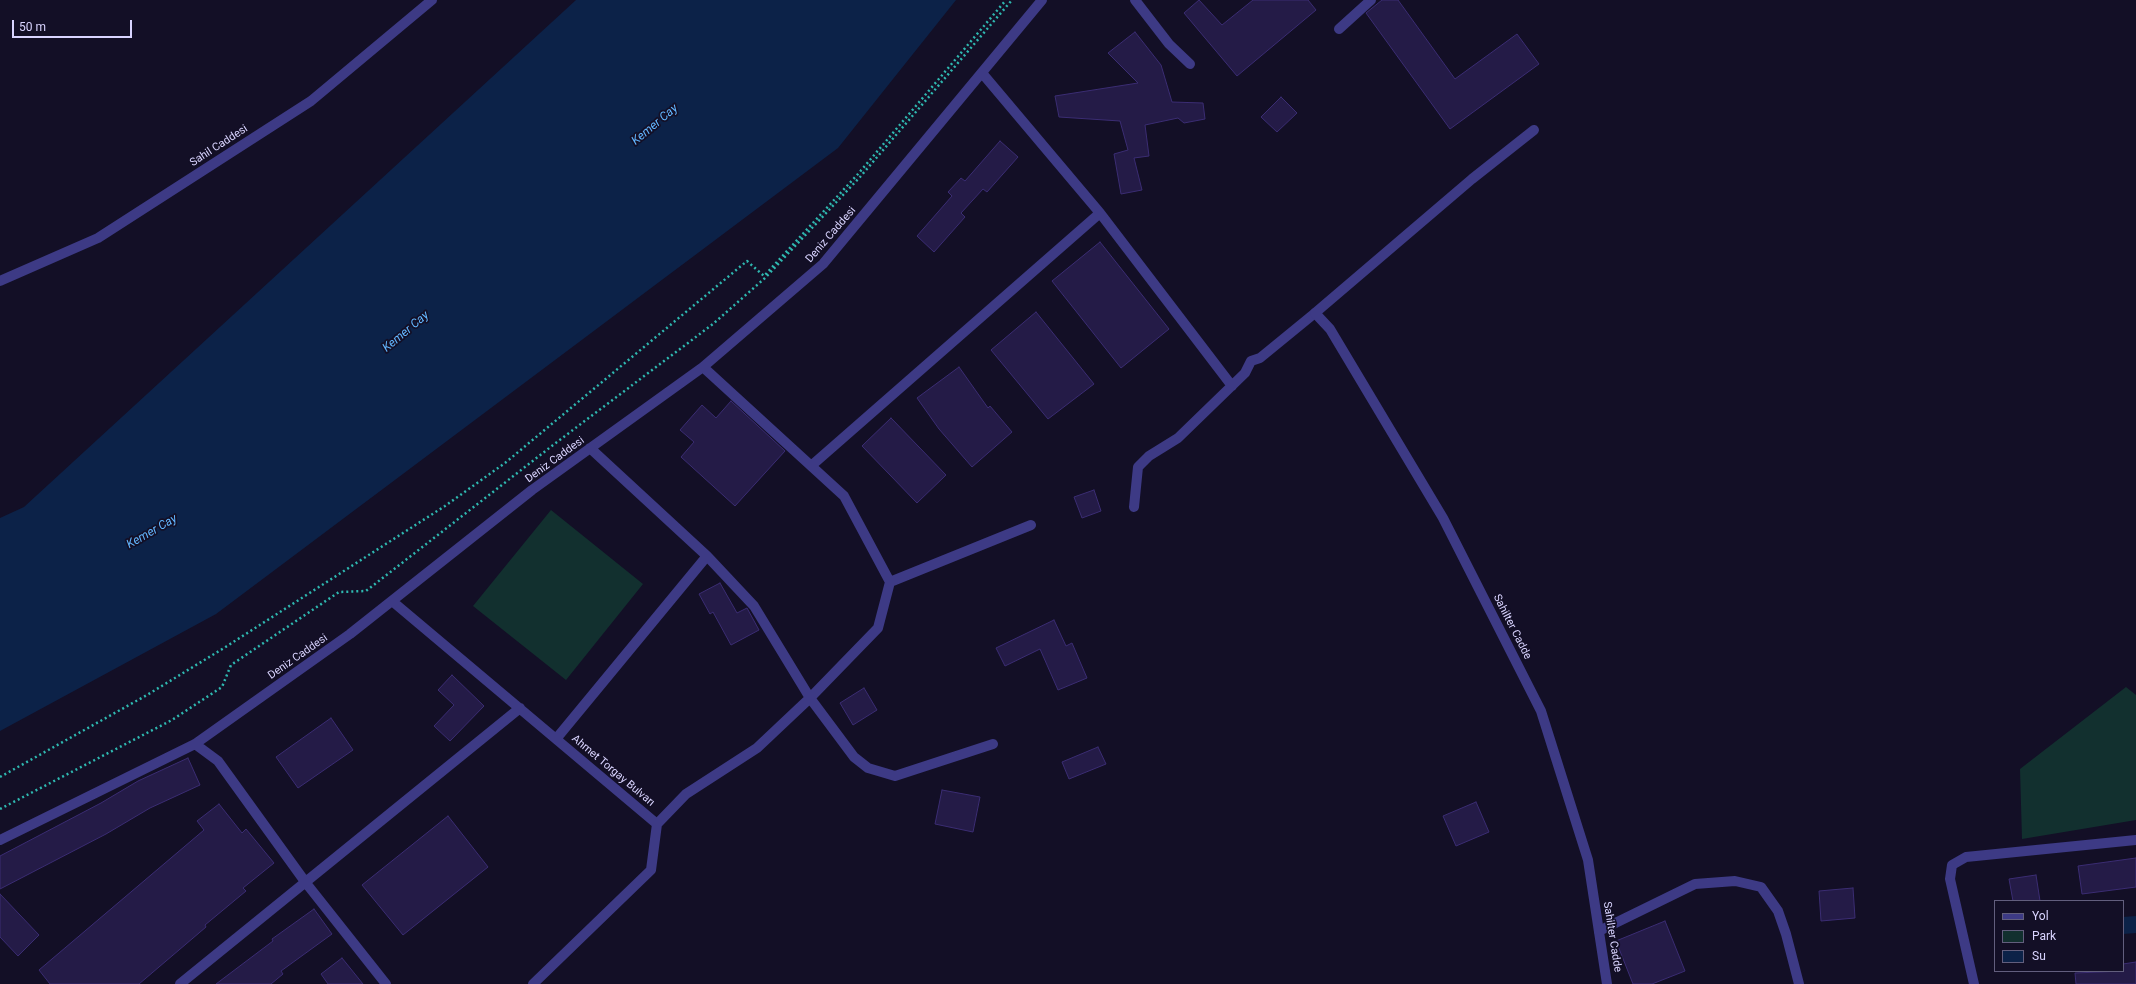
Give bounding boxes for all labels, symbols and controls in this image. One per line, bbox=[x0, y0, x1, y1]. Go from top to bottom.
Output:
scale bar bbox=[14, 12, 134, 38]
text: 50 m bbox=[19, 20, 46, 34]
water label: Kemer Cay bbox=[629, 102, 681, 148]
street label: Sahil Caddesi bbox=[188, 122, 250, 170]
street label: Deniz Caddesi bbox=[803, 204, 859, 266]
water label: Kemer Cay bbox=[380, 309, 432, 355]
street label: Deniz Caddesi bbox=[523, 434, 587, 486]
water label: Kemer Cay bbox=[124, 512, 180, 552]
street label: Sahilter Cadde bbox=[1490, 592, 1534, 662]
street label: Deniz Caddesi bbox=[266, 632, 330, 682]
street label: Ahmet Torgay Bulvarı bbox=[569, 732, 657, 810]
legend bbox=[1994, 900, 2124, 972]
street label: Sahilter Cadde bbox=[1600, 901, 1624, 973]
text: Yol bbox=[2032, 909, 2049, 923]
text: Park bbox=[2032, 929, 2056, 943]
text: Su bbox=[2032, 949, 2046, 963]

